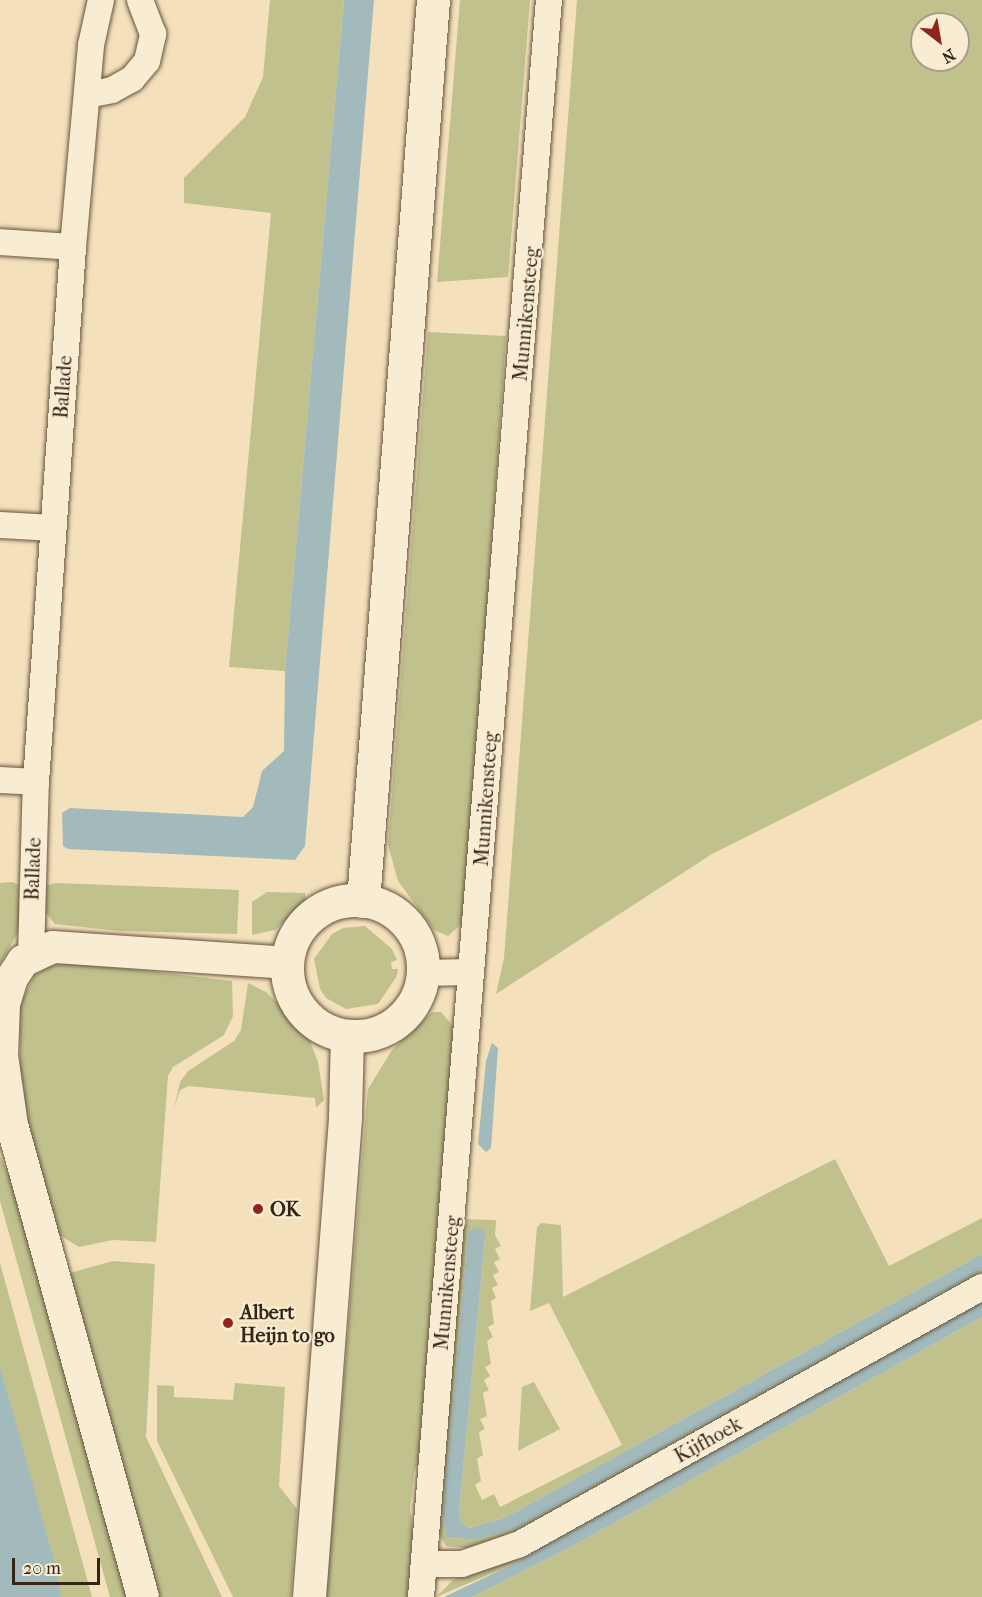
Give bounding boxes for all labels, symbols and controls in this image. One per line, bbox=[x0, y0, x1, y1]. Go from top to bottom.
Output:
north arrow bbox=[910, 12, 970, 72]
text: N bbox=[938, 45, 959, 67]
street label: Munnikensteeg bbox=[508, 246, 544, 382]
street label: Ballade bbox=[49, 355, 77, 419]
street label: Munnikensteeg bbox=[469, 731, 503, 867]
street label: Ballade bbox=[20, 837, 46, 901]
place label: OK bbox=[270, 1197, 300, 1221]
marker: OK bbox=[251, 1202, 265, 1216]
street label: Munnikensteeg bbox=[429, 1215, 465, 1351]
place label: Albert Heijn to go bbox=[240, 1300, 335, 1347]
marker: Albert Heijn to go bbox=[221, 1316, 235, 1330]
street label: Kijfhoek bbox=[670, 1412, 746, 1468]
scale bar bbox=[15, 1546, 104, 1584]
text: 20 m bbox=[23, 1558, 61, 1579]

